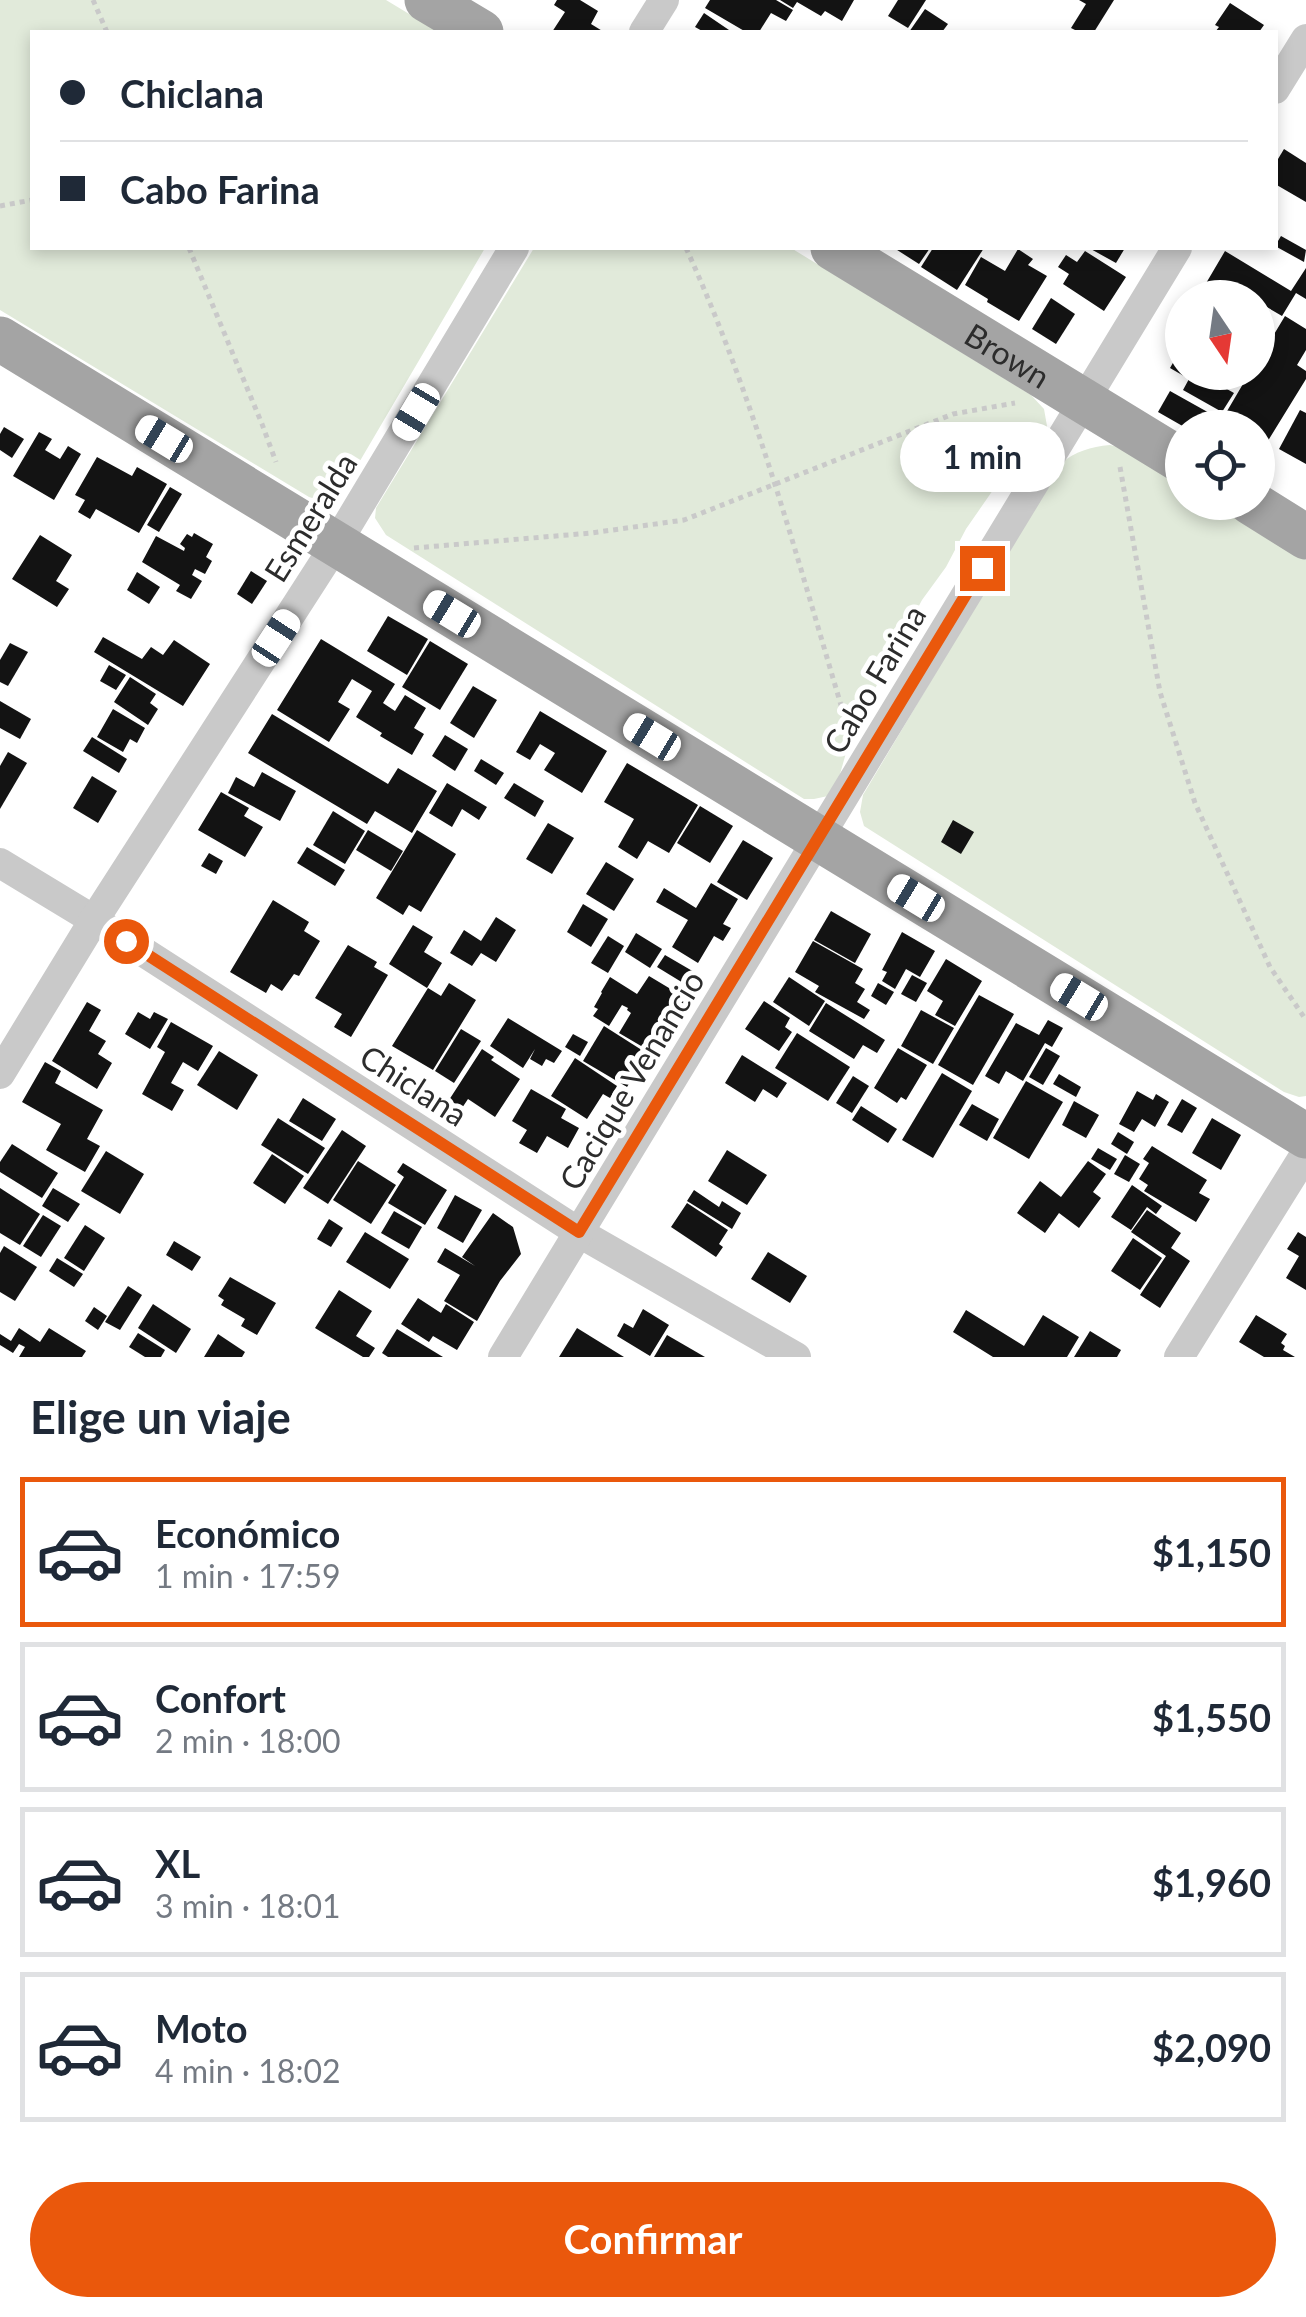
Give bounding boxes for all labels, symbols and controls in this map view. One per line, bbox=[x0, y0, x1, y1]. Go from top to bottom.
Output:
text: Chiclana bbox=[120, 70, 264, 116]
text: Cabo Farina bbox=[120, 166, 320, 212]
north arrow bbox=[1165, 280, 1275, 390]
map controls bbox=[1165, 280, 1275, 520]
street label: Brown bbox=[958, 314, 1058, 395]
car bbox=[388, 379, 444, 445]
button: locate bbox=[1165, 410, 1275, 520]
car bbox=[131, 411, 197, 467]
callout: 1 min bbox=[900, 423, 1064, 493]
text: 1 min bbox=[943, 437, 1022, 476]
street label: Esmeralda bbox=[255, 446, 365, 588]
route end bbox=[960, 546, 1005, 591]
car bbox=[419, 586, 485, 642]
street label: Cabo Farina bbox=[814, 598, 934, 760]
car bbox=[247, 605, 305, 671]
car bbox=[619, 709, 685, 765]
car bbox=[883, 870, 949, 926]
route start bbox=[104, 919, 149, 964]
street label: Cacique Venancio bbox=[550, 963, 712, 1197]
car bbox=[1046, 969, 1112, 1025]
street label: Chiclana bbox=[353, 1036, 475, 1134]
text: Elige un viaje bbox=[30, 1390, 291, 1444]
icon: car bbox=[35, 1507, 125, 1597]
text: Económico bbox=[155, 1510, 340, 1556]
text: $1,150 bbox=[1152, 1529, 1271, 1575]
text: 1 min · 17:59 bbox=[155, 1556, 341, 1595]
icon: car bbox=[35, 1672, 125, 1762]
text: Confort bbox=[155, 1675, 286, 1721]
text: $1,550 bbox=[1152, 1694, 1271, 1740]
text: 2 min · 18:00 bbox=[155, 1721, 341, 1760]
icon: car bbox=[35, 1837, 125, 1927]
text: XL bbox=[155, 1840, 200, 1886]
text: $1,960 bbox=[1152, 1859, 1271, 1905]
text: 3 min · 18:01 bbox=[155, 1886, 341, 1925]
icon: car bbox=[35, 2002, 125, 2092]
text: Moto bbox=[155, 2005, 248, 2051]
text: $2,090 bbox=[1152, 2024, 1271, 2070]
text: 4 min · 18:02 bbox=[155, 2051, 341, 2090]
button: Confirmar bbox=[30, 2182, 1276, 2297]

